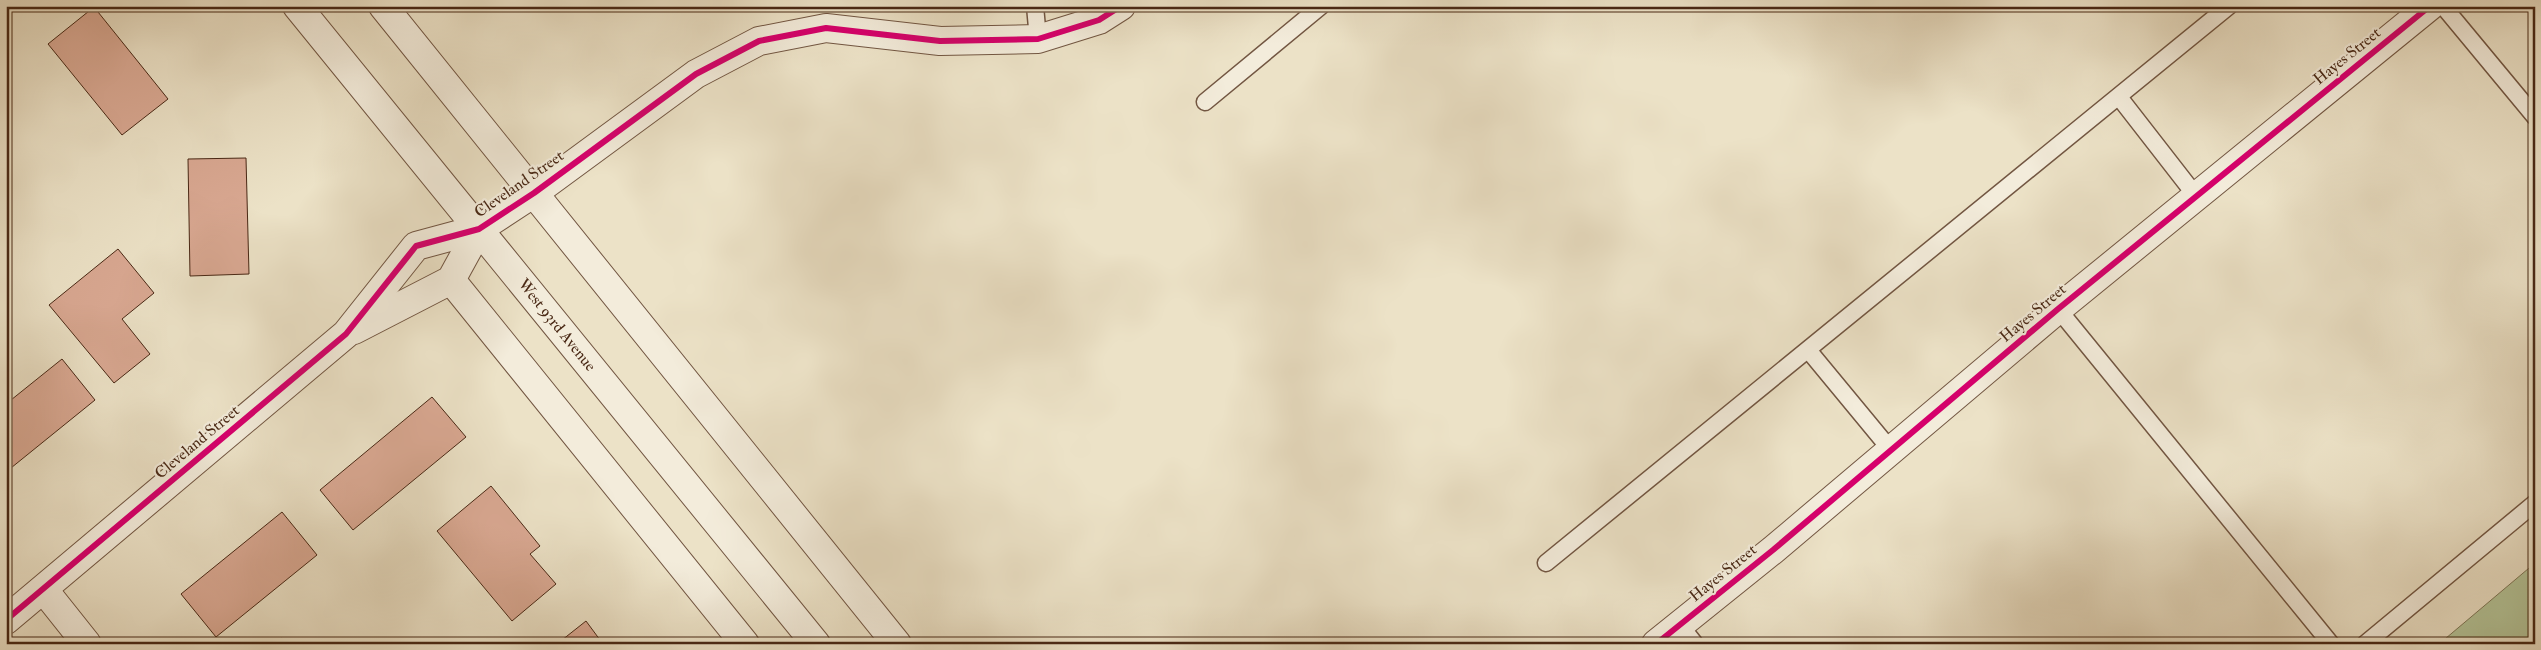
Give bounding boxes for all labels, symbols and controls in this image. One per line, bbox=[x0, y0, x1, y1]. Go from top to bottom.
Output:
street label: Hayes Street bbox=[2309, 23, 2385, 89]
street label: Cleveland Street bbox=[470, 146, 568, 222]
street label: West 93rd Avenue bbox=[513, 274, 601, 376]
street label: Hayes Street bbox=[1996, 279, 2070, 347]
street label: Cleveland Street bbox=[151, 401, 243, 483]
street label: Hayes Street bbox=[1685, 540, 1761, 606]

